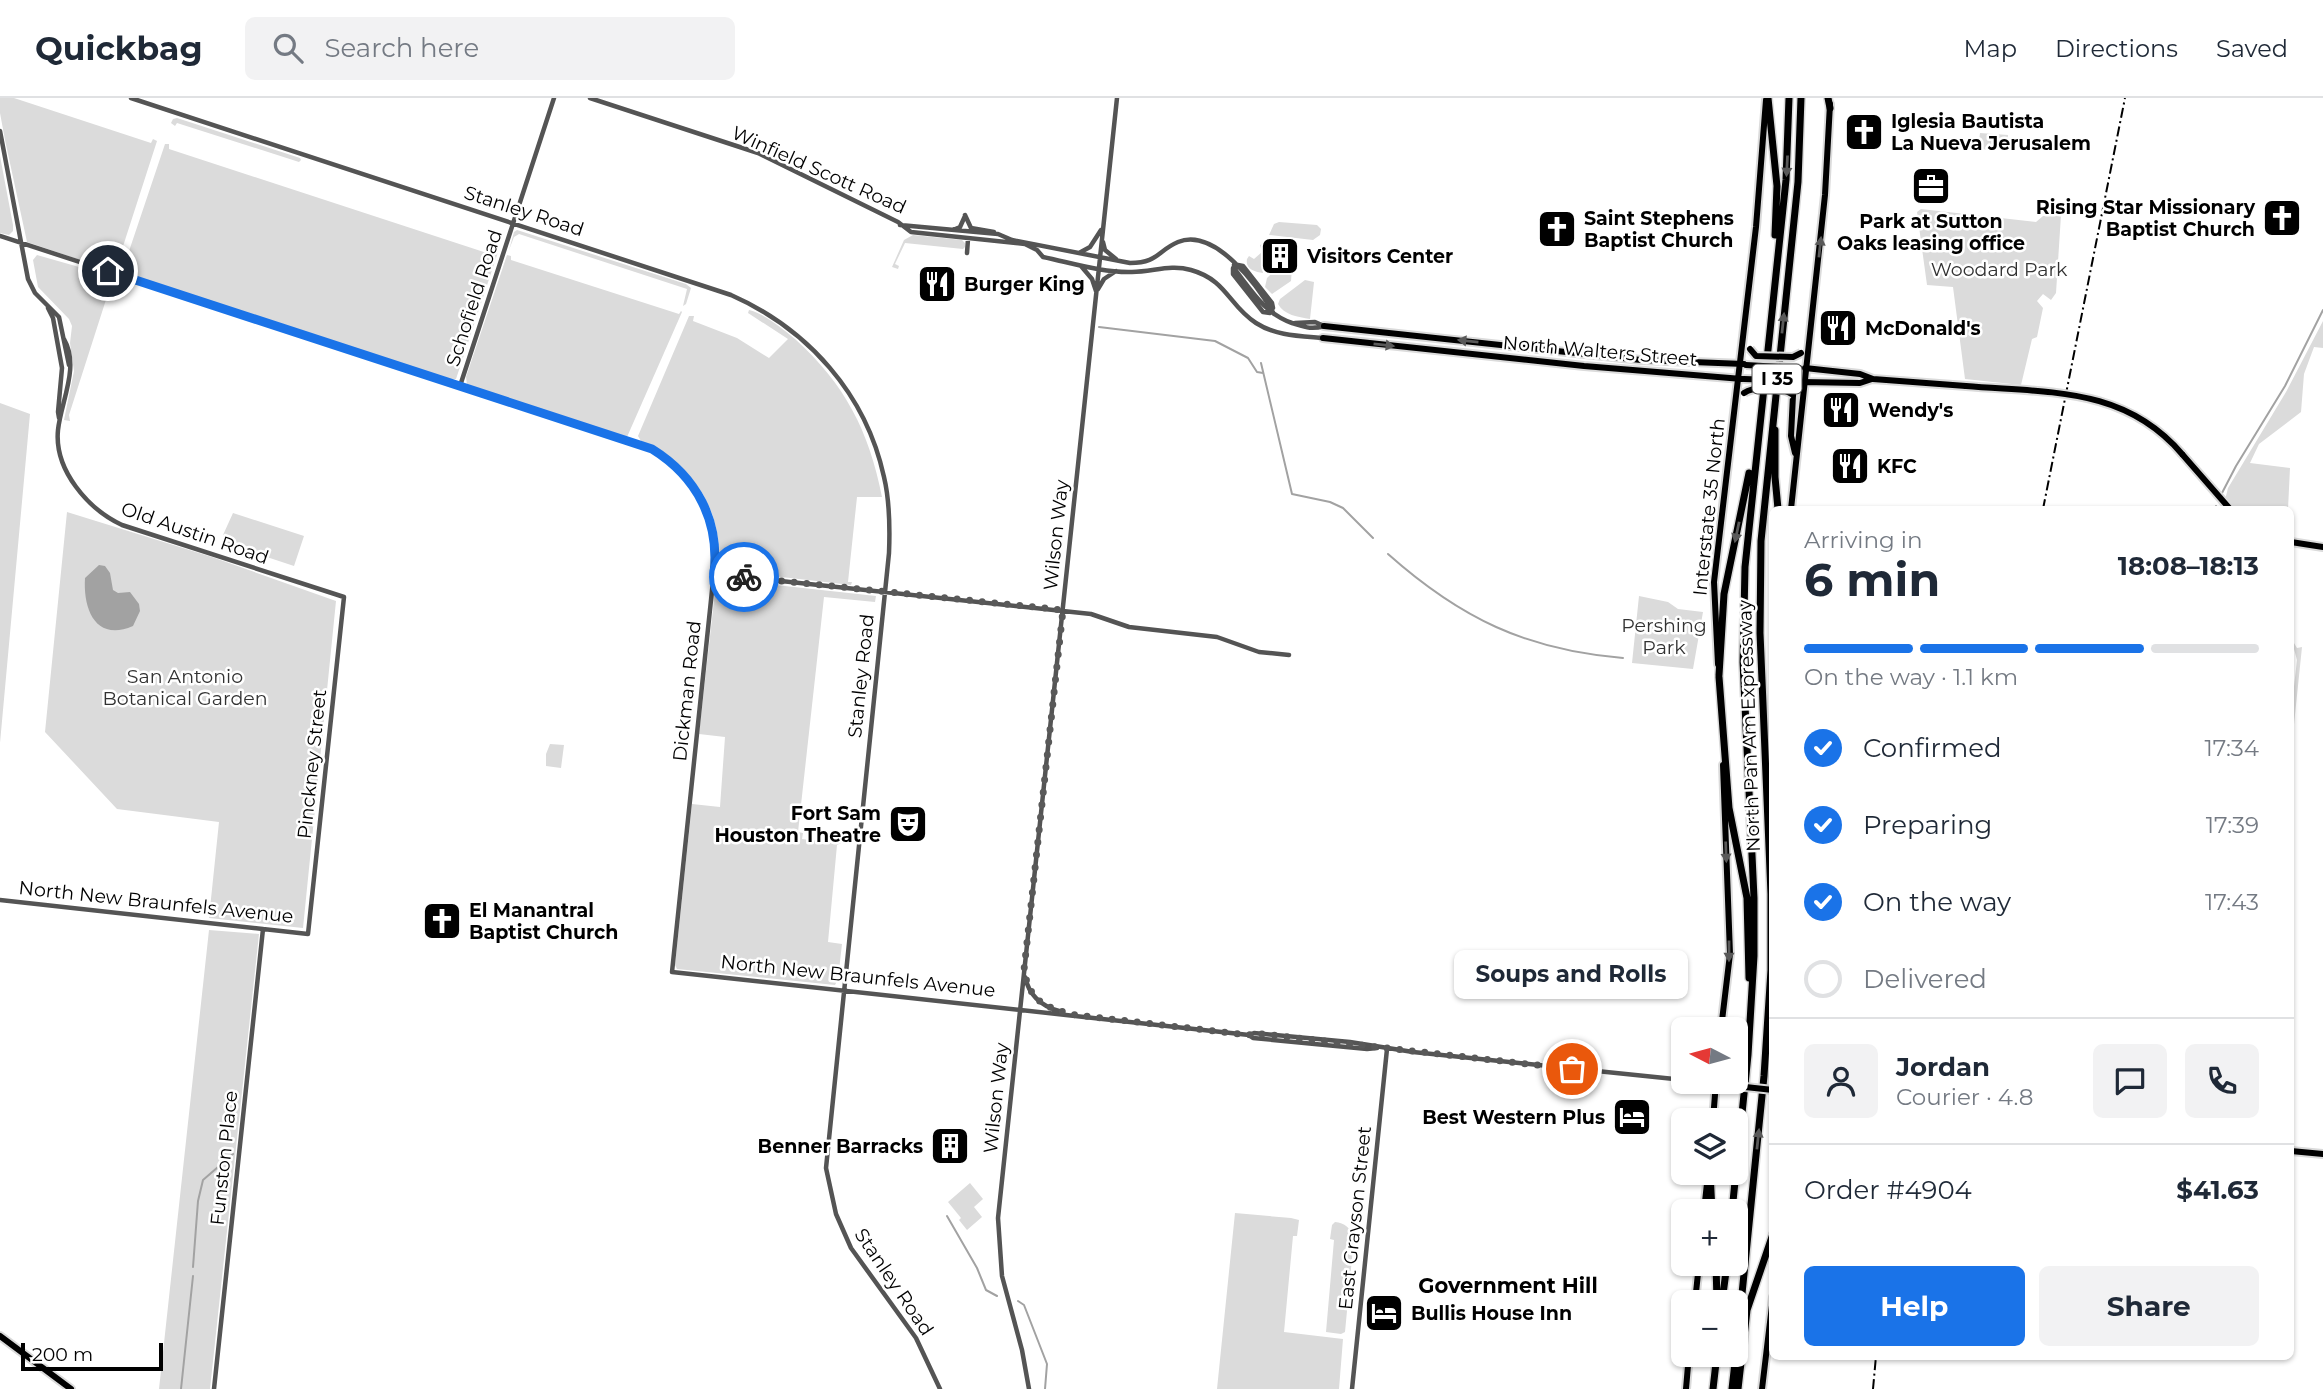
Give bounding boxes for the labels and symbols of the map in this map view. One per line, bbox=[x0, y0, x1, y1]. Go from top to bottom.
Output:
place label: Iglesia Bautista La Nueva Jerusalem bbox=[1891, 110, 2091, 155]
church icon: Iglesia Bautista La Nueva Jerusalem bbox=[1843, 111, 1885, 153]
street label: Winfield Scott Road bbox=[728, 121, 910, 219]
one-way arrow bbox=[1781, 155, 1792, 177]
office icon: Park at Sutton Oaks leasing office bbox=[1910, 165, 1952, 207]
street label: Stanley Road bbox=[461, 181, 587, 241]
place label: Rising Star Missionary Baptist Church bbox=[2036, 196, 2256, 241]
church icon: Rising Star Missionary Baptist Church bbox=[2261, 197, 2303, 239]
place label: Saint Stephens Baptist Church bbox=[1584, 207, 1734, 252]
church icon: Saint Stephens Baptist Church bbox=[1536, 208, 1578, 250]
place label: Park at Sutton Oaks leasing office bbox=[1837, 210, 2025, 255]
street label: Schofield Road bbox=[441, 227, 507, 369]
building icon: Visitors Center bbox=[1259, 235, 1301, 277]
one-way arrow bbox=[1815, 236, 1826, 258]
pin bbox=[78, 241, 138, 301]
place label: Visitors Center bbox=[1306, 245, 1453, 268]
park label: Woodard Park bbox=[1931, 258, 2068, 281]
restaurant icon: Burger King bbox=[916, 263, 958, 305]
place label: Burger King bbox=[964, 273, 1085, 296]
restaurant icon: McDonald's bbox=[1817, 307, 1859, 349]
one-way arrow bbox=[1778, 312, 1789, 334]
place label: McDonald's bbox=[1865, 317, 1981, 340]
street label: North Walters Street bbox=[1502, 331, 1698, 371]
one-way arrow bbox=[1457, 336, 1479, 347]
one-way arrow bbox=[1374, 339, 1396, 350]
road number: I 35 bbox=[1752, 365, 1802, 394]
restaurant icon: Wendy's bbox=[1820, 389, 1862, 431]
place label: Wendy's bbox=[1868, 399, 1953, 422]
street label: Interstate 35 North bbox=[1688, 417, 1730, 597]
restaurant icon: KFC bbox=[1829, 445, 1871, 487]
place label: KFC bbox=[1877, 455, 1917, 478]
street label: Wilson Way bbox=[1039, 478, 1073, 592]
street label: Old Austin Road bbox=[118, 497, 272, 569]
one-way arrow bbox=[1732, 521, 1743, 543]
courier bbox=[709, 542, 779, 612]
street label: North Pan Am Expressway bbox=[1733, 599, 1765, 852]
street label: Stanley Road bbox=[843, 613, 879, 739]
park label: Pershing Park bbox=[1621, 614, 1707, 659]
street label: Dickman Road bbox=[668, 619, 706, 763]
park label: San Antonio Botanical Garden bbox=[102, 665, 268, 710]
street label: Pinckney Street bbox=[293, 688, 331, 840]
place label: Fort Sam Houston Theatre bbox=[715, 802, 881, 847]
theatre icon: Fort Sam Houston Theatre bbox=[887, 803, 929, 845]
one-way arrow bbox=[1720, 841, 1731, 863]
street label: North New Braunfels Avenue bbox=[18, 876, 294, 928]
place label: El Manantral Baptist Church bbox=[469, 899, 618, 944]
church icon: El Manantral Baptist Church bbox=[421, 900, 463, 942]
one-way arrow bbox=[1724, 940, 1735, 962]
street label: North New Braunfels Avenue bbox=[720, 950, 996, 1002]
callout: Soups and Rolls bbox=[1455, 950, 1689, 999]
north arrow bbox=[1671, 1017, 1748, 1094]
pin bbox=[1542, 1039, 1602, 1099]
street label: Wilson Way bbox=[979, 1041, 1013, 1155]
street label: Funston Place bbox=[205, 1089, 243, 1227]
hotel icon: Best Western Plus bbox=[1611, 1096, 1653, 1138]
place label: Best Western Plus bbox=[1422, 1106, 1605, 1129]
building icon: Benner Barracks bbox=[929, 1125, 971, 1167]
street label: East Grayson Street bbox=[1334, 1125, 1376, 1311]
one-way arrow bbox=[1753, 1128, 1764, 1150]
place label: Benner Barracks bbox=[758, 1135, 923, 1158]
street label: Stanley Road bbox=[850, 1224, 938, 1340]
district label: Government Hill bbox=[1418, 1273, 1598, 1298]
hotel icon: Bullis House Inn bbox=[1363, 1292, 1405, 1334]
place label: Bullis House Inn bbox=[1411, 1302, 1572, 1325]
scale bar bbox=[21, 1340, 163, 1372]

